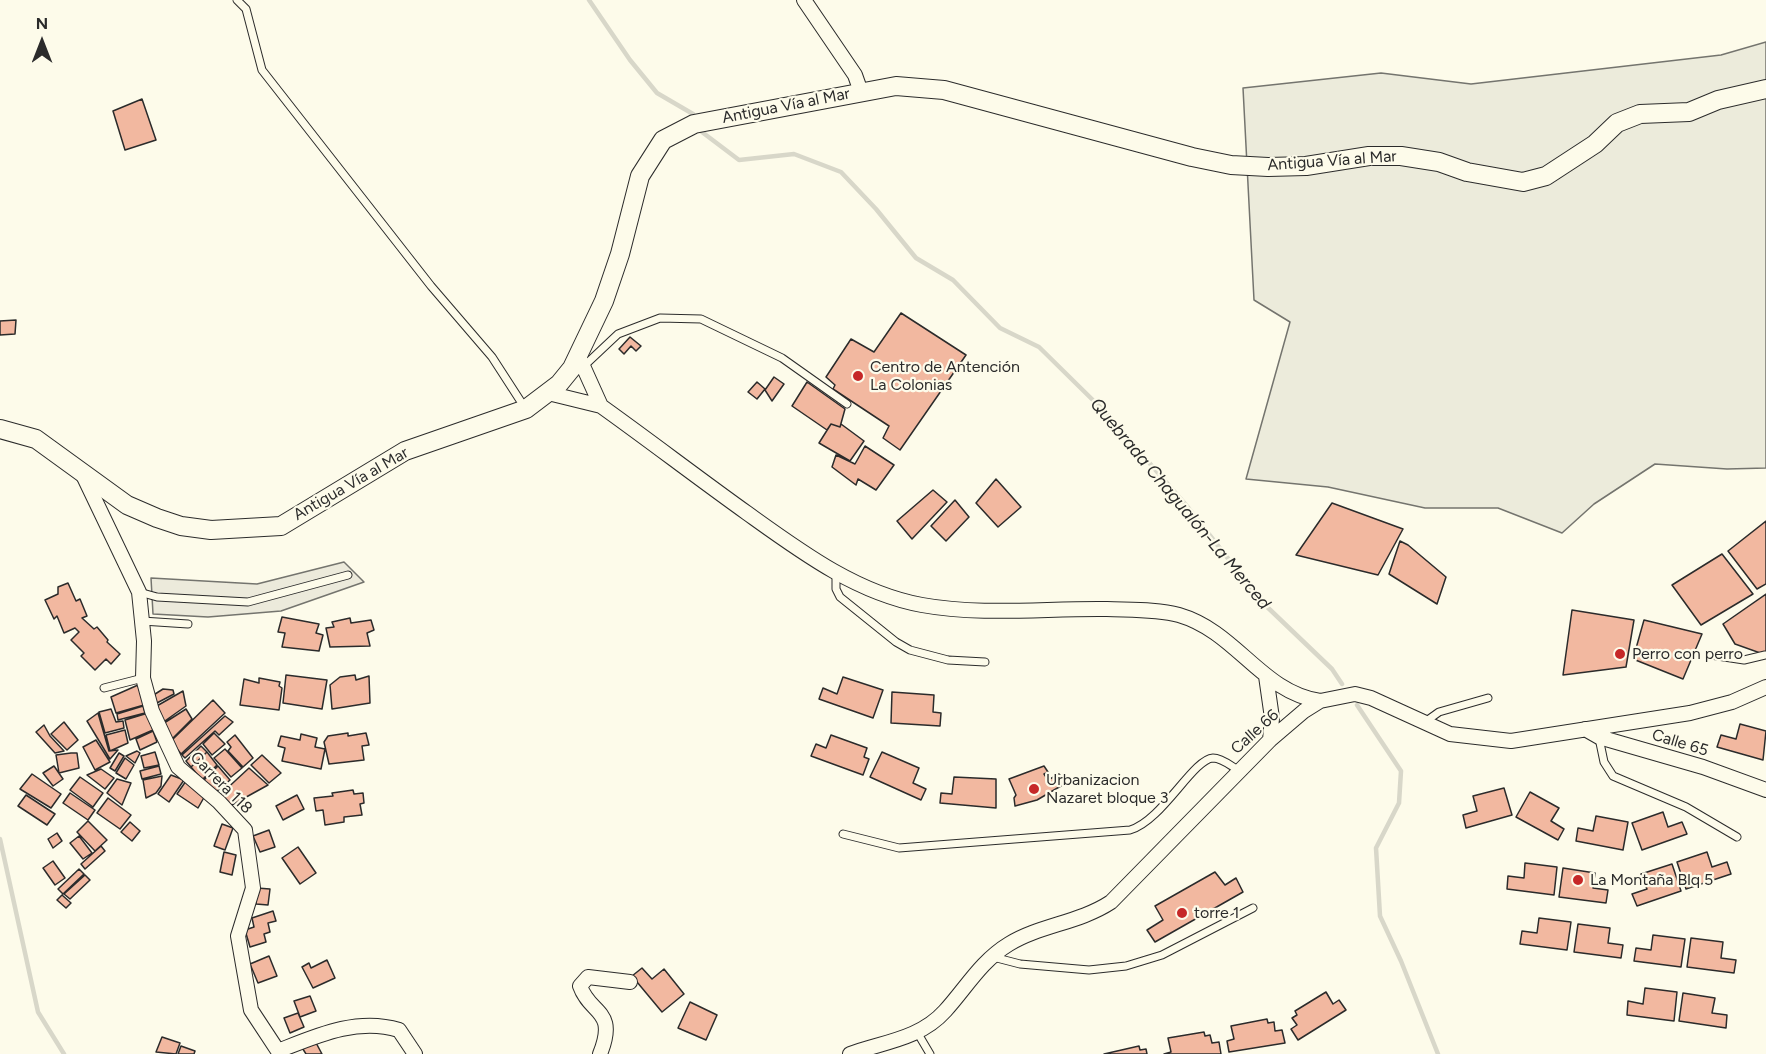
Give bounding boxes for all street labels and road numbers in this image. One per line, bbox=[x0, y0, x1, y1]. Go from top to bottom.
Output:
street label: Antigua Vía al Mar bbox=[721, 84, 851, 128]
street label: Antigua Vía al Mar bbox=[1267, 147, 1397, 175]
street label: Antigua Vía al Mar bbox=[290, 443, 412, 525]
street label: Calle 66 bbox=[1227, 706, 1283, 758]
street label: Calle 65 bbox=[1650, 725, 1710, 761]
street label: Carrera 118 bbox=[186, 748, 256, 818]

